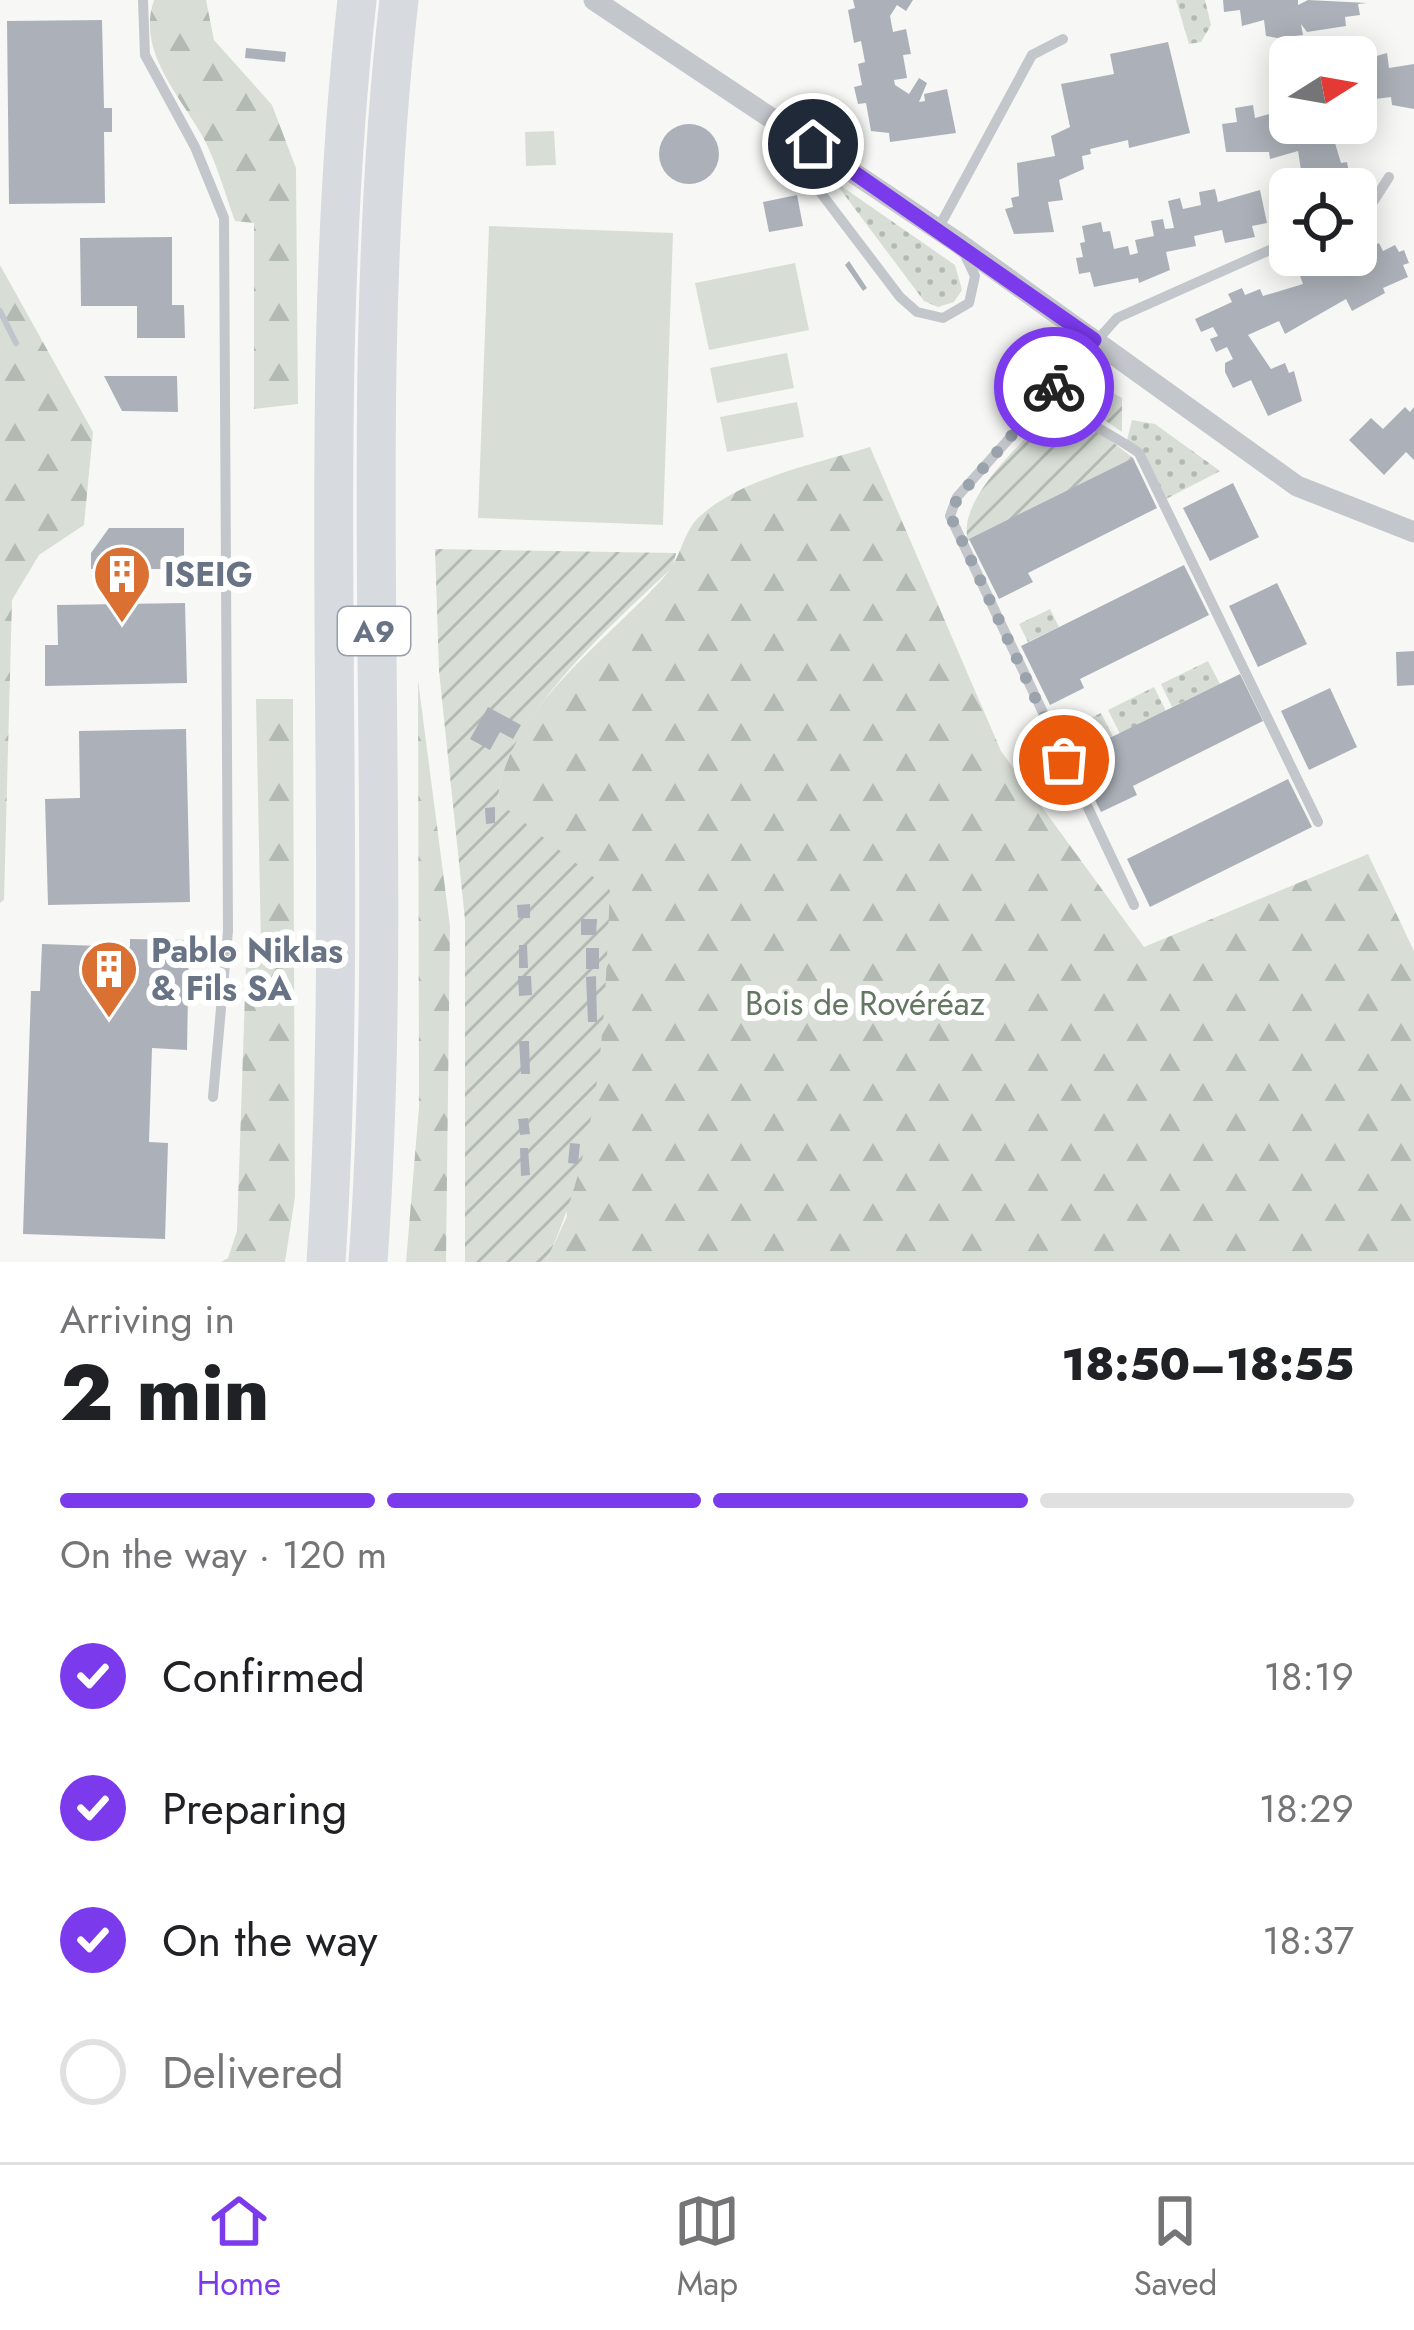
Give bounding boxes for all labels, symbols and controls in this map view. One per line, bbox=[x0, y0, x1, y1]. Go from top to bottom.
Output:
north arrow bbox=[1269, 36, 1377, 144]
map controls bbox=[1269, 36, 1377, 276]
pin bbox=[762, 93, 864, 195]
icon: home bbox=[780, 111, 846, 177]
button: locate bbox=[1269, 168, 1377, 276]
courier bbox=[994, 327, 1114, 447]
icon: bike bbox=[1021, 354, 1087, 420]
building icon: ISEIG bbox=[91, 543, 153, 625]
place label: ISEIG bbox=[164, 551, 253, 598]
road number: A9 bbox=[338, 607, 410, 655]
pin bbox=[1013, 709, 1115, 811]
icon: bag bbox=[1031, 727, 1097, 793]
place label: Pablo Niklas & Fils SA bbox=[151, 927, 343, 1012]
building icon: Pablo Niklas & Fils SA bbox=[78, 938, 140, 1020]
park label: Bois de Rovéréaz bbox=[745, 980, 985, 1027]
text: Arriving in bbox=[60, 1291, 235, 1348]
text: 18:50–18:55 bbox=[1062, 1332, 1354, 1397]
text: 2 min bbox=[60, 1337, 269, 1449]
text: On the way · 120 m bbox=[60, 1526, 387, 1583]
icon: check bbox=[60, 1643, 126, 1709]
text: Confirmed bbox=[162, 1644, 365, 1709]
text: 18:19 bbox=[1263, 1648, 1354, 1705]
icon: check bbox=[60, 1775, 126, 1841]
text: Preparing bbox=[162, 1776, 347, 1841]
text: 18:29 bbox=[1259, 1780, 1354, 1837]
icon: check bbox=[60, 1907, 126, 1973]
text: On the way bbox=[162, 1908, 378, 1973]
text: 18:37 bbox=[1262, 1912, 1354, 1969]
text: Delivered bbox=[162, 2040, 344, 2105]
tab: Home bbox=[197, 2188, 281, 2307]
tab: Map bbox=[674, 2188, 740, 2307]
tab: Saved bbox=[1134, 2188, 1217, 2307]

